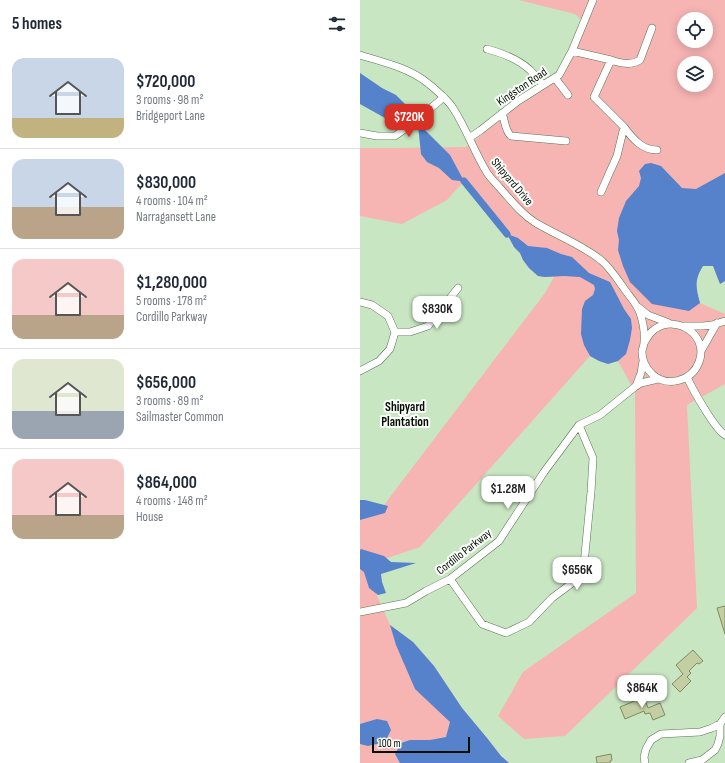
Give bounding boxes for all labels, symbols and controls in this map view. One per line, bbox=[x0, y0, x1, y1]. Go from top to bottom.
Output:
map controls bbox=[677, 12, 713, 92]
button: locate bbox=[677, 12, 713, 48]
icon: filters bbox=[326, 13, 348, 35]
text: 5 homes bbox=[12, 14, 62, 34]
button: layers bbox=[677, 56, 713, 92]
street label: Kingston Road bbox=[494, 65, 550, 109]
text: $720,000 bbox=[136, 72, 195, 92]
icon: home bbox=[44, 74, 92, 122]
text: 3 rooms · 98 m² bbox=[136, 92, 203, 108]
pin: $720K bbox=[381, 104, 437, 138]
text: Bridgeport Lane bbox=[136, 108, 205, 124]
text: $720K bbox=[394, 109, 424, 125]
street label: Shipyard Drive bbox=[488, 155, 536, 209]
text: $830,000 bbox=[136, 173, 196, 193]
icon: home bbox=[44, 175, 92, 223]
text: 4 rooms · 104 m² bbox=[136, 193, 208, 209]
text: Narragansett Lane bbox=[136, 209, 216, 225]
text: $1,280,000 bbox=[136, 273, 207, 293]
icon: home bbox=[44, 275, 92, 323]
text: 5 rooms · 178 m² bbox=[136, 293, 207, 309]
pin: $830K bbox=[409, 296, 465, 330]
text: $830K bbox=[421, 301, 453, 317]
text: Cordillo Parkway bbox=[136, 309, 207, 325]
text: $656,000 bbox=[136, 373, 196, 393]
icon: home bbox=[44, 375, 92, 423]
text: 3 rooms · 89 m² bbox=[136, 393, 203, 409]
district label: Shipyard Plantation bbox=[381, 399, 429, 430]
text: Sailmaster Common bbox=[136, 409, 224, 425]
text: $864,000 bbox=[136, 473, 197, 493]
icon: home bbox=[44, 475, 92, 523]
pin: $1.28M bbox=[475, 476, 541, 510]
text: $1.28M bbox=[490, 481, 526, 497]
text: 4 rooms · 148 m² bbox=[136, 493, 208, 509]
text: House bbox=[136, 509, 163, 525]
street label: Cordillo Parkway bbox=[433, 526, 495, 578]
pin: $656K bbox=[549, 557, 605, 591]
text: $656K bbox=[561, 562, 593, 578]
pin: $864K bbox=[614, 675, 670, 709]
text: $864K bbox=[626, 680, 658, 696]
scale bar bbox=[372, 735, 470, 754]
text: 100 m bbox=[378, 737, 400, 750]

